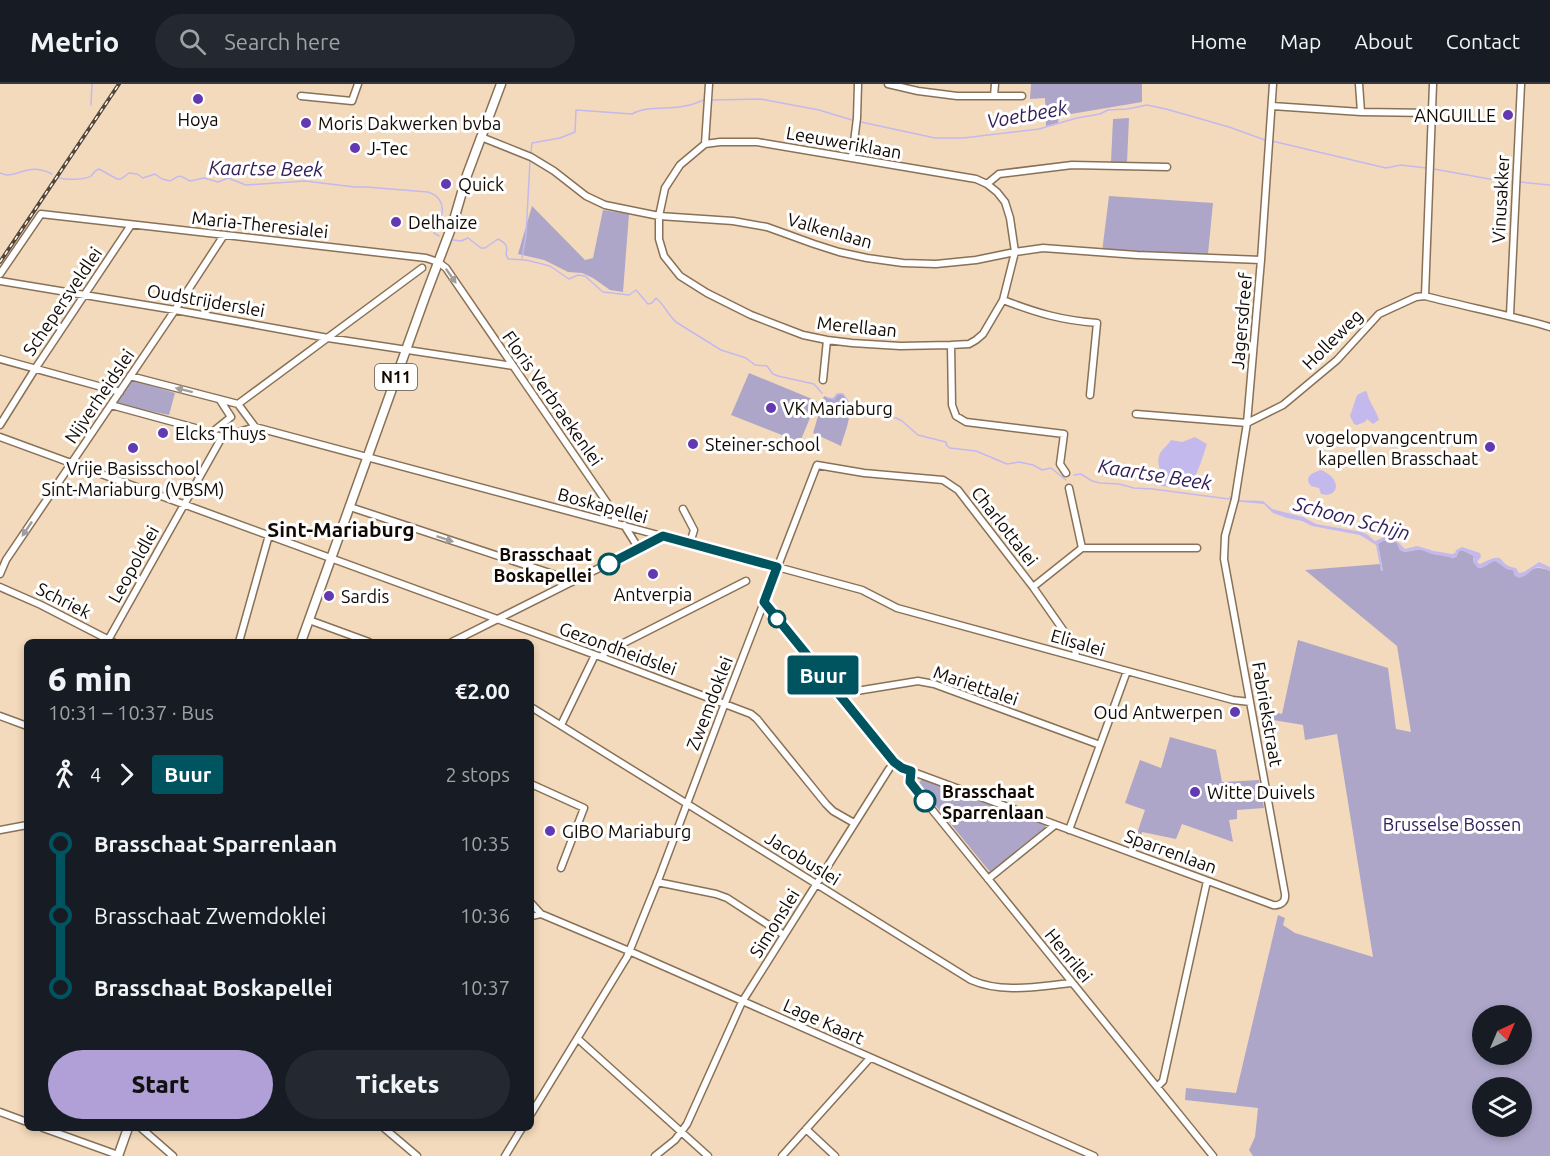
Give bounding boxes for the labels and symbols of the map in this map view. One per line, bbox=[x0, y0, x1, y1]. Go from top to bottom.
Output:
marker: Hoya bbox=[191, 92, 205, 106]
water label: Voetbeek bbox=[985, 95, 1070, 132]
place label: ANGUILLE bbox=[1414, 105, 1496, 125]
marker: ANGUILLE bbox=[1501, 108, 1515, 122]
place label: Hoya bbox=[178, 109, 218, 129]
place label: Moris Dakwerken bvba bbox=[318, 113, 501, 133]
marker: Moris Dakwerken bvba bbox=[299, 116, 313, 130]
street label: Leeuweriklaan bbox=[785, 122, 903, 162]
place label: J-Tec bbox=[367, 138, 408, 158]
marker: J-Tec bbox=[348, 141, 362, 155]
street label: Vinusakker bbox=[1488, 154, 1512, 244]
water label: Kaartse Beek bbox=[208, 155, 324, 181]
place label: Quick bbox=[458, 174, 504, 195]
marker: Quick bbox=[439, 177, 453, 191]
street label: Maria-Theresialei bbox=[191, 207, 329, 241]
street label: Valkenlaan bbox=[785, 208, 875, 252]
place label: Delhaize bbox=[408, 212, 477, 232]
marker: Delhaize bbox=[389, 215, 403, 229]
street label: Schepersveldlei bbox=[18, 243, 106, 359]
one-way arrow bbox=[445, 267, 457, 283]
street label: Jagersdreef bbox=[1227, 272, 1255, 370]
street label: Oudstrijderslei bbox=[145, 280, 267, 320]
street label: Holleweg bbox=[1298, 305, 1366, 373]
street label: Merellaan bbox=[816, 312, 898, 340]
street label: Floris Verbraekenlei bbox=[499, 327, 607, 469]
street label: Nijverheidslei bbox=[60, 345, 138, 447]
road number: N11 bbox=[375, 364, 417, 390]
one-way arrow bbox=[175, 384, 194, 394]
place label: VK Mariaburg bbox=[783, 398, 893, 418]
marker: VK Mariaburg bbox=[764, 401, 778, 415]
place label: Elcks Thuys bbox=[175, 423, 266, 443]
marker: Elcks Thuys bbox=[156, 426, 170, 440]
place label: vogelopvangcentrum kapellen Brasschaat bbox=[1306, 427, 1478, 468]
place label: Steiner-school bbox=[705, 434, 820, 454]
marker: Steiner-school bbox=[686, 437, 700, 451]
marker: vogelopvangcentrum kapellen Brasschaat bbox=[1483, 440, 1497, 454]
marker: Vrije Basisschool Sint-Mariaburg (VBSM) bbox=[126, 441, 140, 455]
water label: Kaartse Beek bbox=[1096, 454, 1214, 494]
place label: Vrije Basisschool Sint-Mariaburg (VBSM) bbox=[42, 458, 224, 500]
street label: Charlottalei bbox=[968, 482, 1042, 570]
street label: Boskapellei bbox=[556, 483, 650, 527]
water label: Schoon Schijn bbox=[1290, 491, 1413, 545]
district label: Sint-Mariaburg bbox=[267, 517, 415, 541]
one-way arrow bbox=[22, 520, 33, 537]
street label: Leopoldlei bbox=[104, 522, 162, 606]
one-way arrow bbox=[436, 534, 454, 544]
place label: Brasschaat Boskapellei bbox=[494, 544, 592, 585]
marker: Brasschaat Boskapellei bbox=[598, 553, 620, 575]
marker: Antverpia bbox=[646, 567, 660, 581]
street label: Schriek bbox=[33, 578, 95, 622]
place label: Antverpia bbox=[614, 584, 692, 604]
place label: Sardis bbox=[341, 586, 389, 606]
marker: Sardis bbox=[322, 589, 336, 603]
unlabelled marker bbox=[768, 610, 786, 628]
street label: Gezondheidslei bbox=[557, 618, 679, 678]
street label: Elisalei bbox=[1049, 625, 1107, 659]
street label: Zwemdoklei bbox=[682, 653, 736, 753]
line badge: Buur bbox=[781, 656, 865, 694]
street label: Fabriekstraat bbox=[1249, 660, 1287, 768]
street label: Mariettalei bbox=[931, 661, 1021, 709]
place label: Oud Antwerpen bbox=[1094, 702, 1223, 722]
marker: Oud Antwerpen bbox=[1228, 705, 1242, 719]
place label: Brasschaat Sparrenlaan bbox=[942, 781, 1044, 822]
place label: Witte Duivels bbox=[1207, 782, 1315, 802]
marker: Witte Duivels bbox=[1188, 785, 1202, 799]
marker: Brasschaat Sparrenlaan bbox=[914, 790, 936, 812]
park label: Brusselse Bossen bbox=[1383, 814, 1521, 834]
place label: GIBO Mariaburg bbox=[562, 821, 691, 841]
marker: GIBO Mariaburg bbox=[543, 824, 557, 838]
street label: Sparrenlaan bbox=[1122, 825, 1220, 877]
street label: Jacobuslei bbox=[762, 827, 844, 889]
street label: Simonslei bbox=[745, 885, 803, 961]
street label: Henrilei bbox=[1041, 924, 1097, 986]
street label: Lage Kaart bbox=[781, 994, 867, 1048]
north arrow bbox=[1472, 1005, 1532, 1065]

